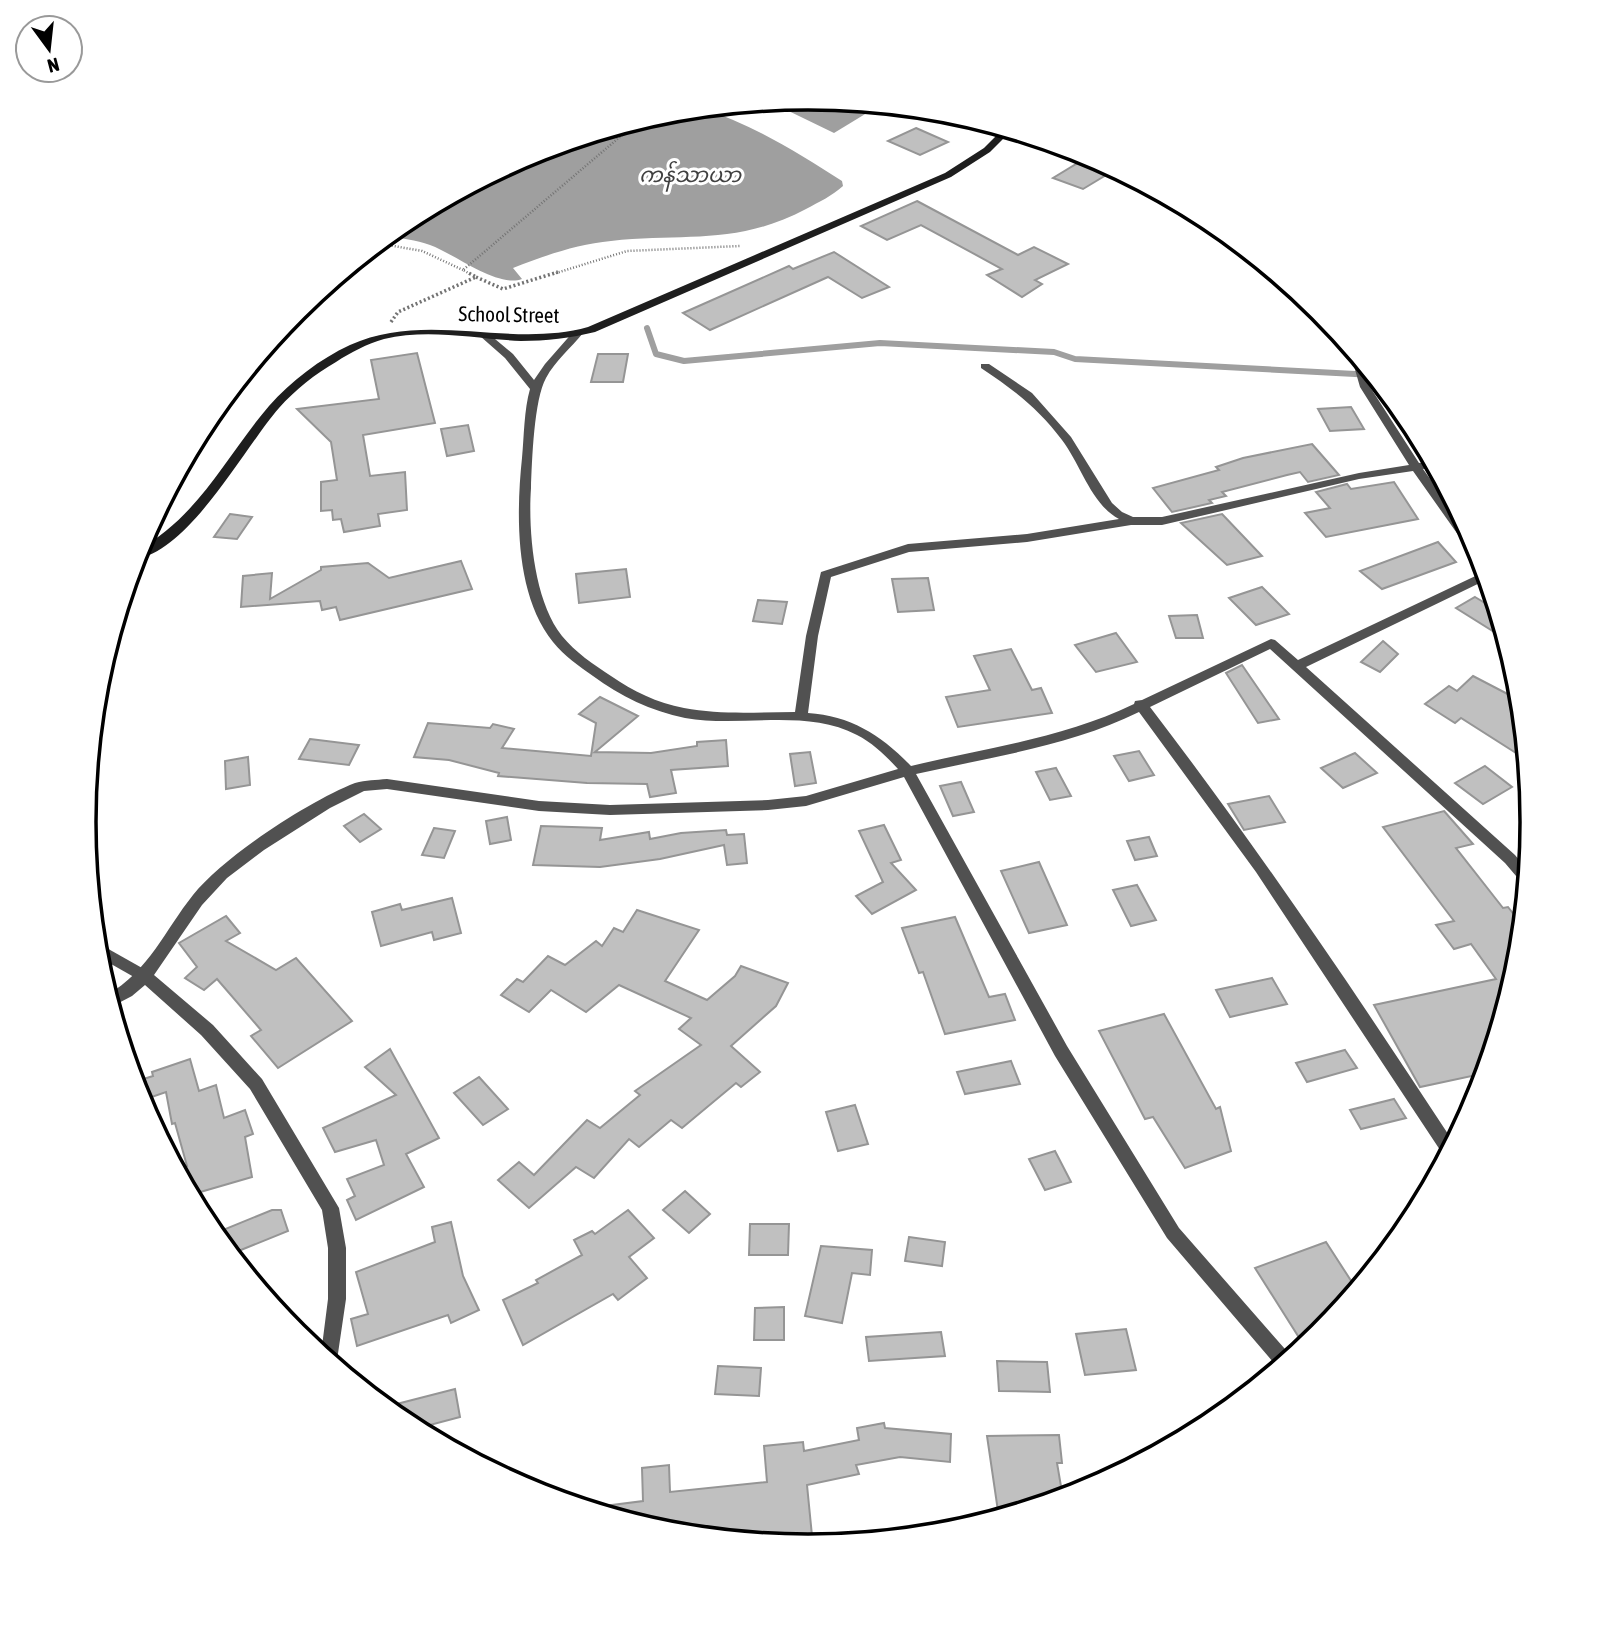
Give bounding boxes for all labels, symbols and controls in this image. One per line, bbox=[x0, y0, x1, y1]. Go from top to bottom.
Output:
north arrow bbox=[14, 14, 84, 84]
text: N bbox=[45, 53, 62, 77]
water label: ကန်သာယာ bbox=[639, 160, 742, 192]
street label: School Street bbox=[458, 301, 560, 327]

